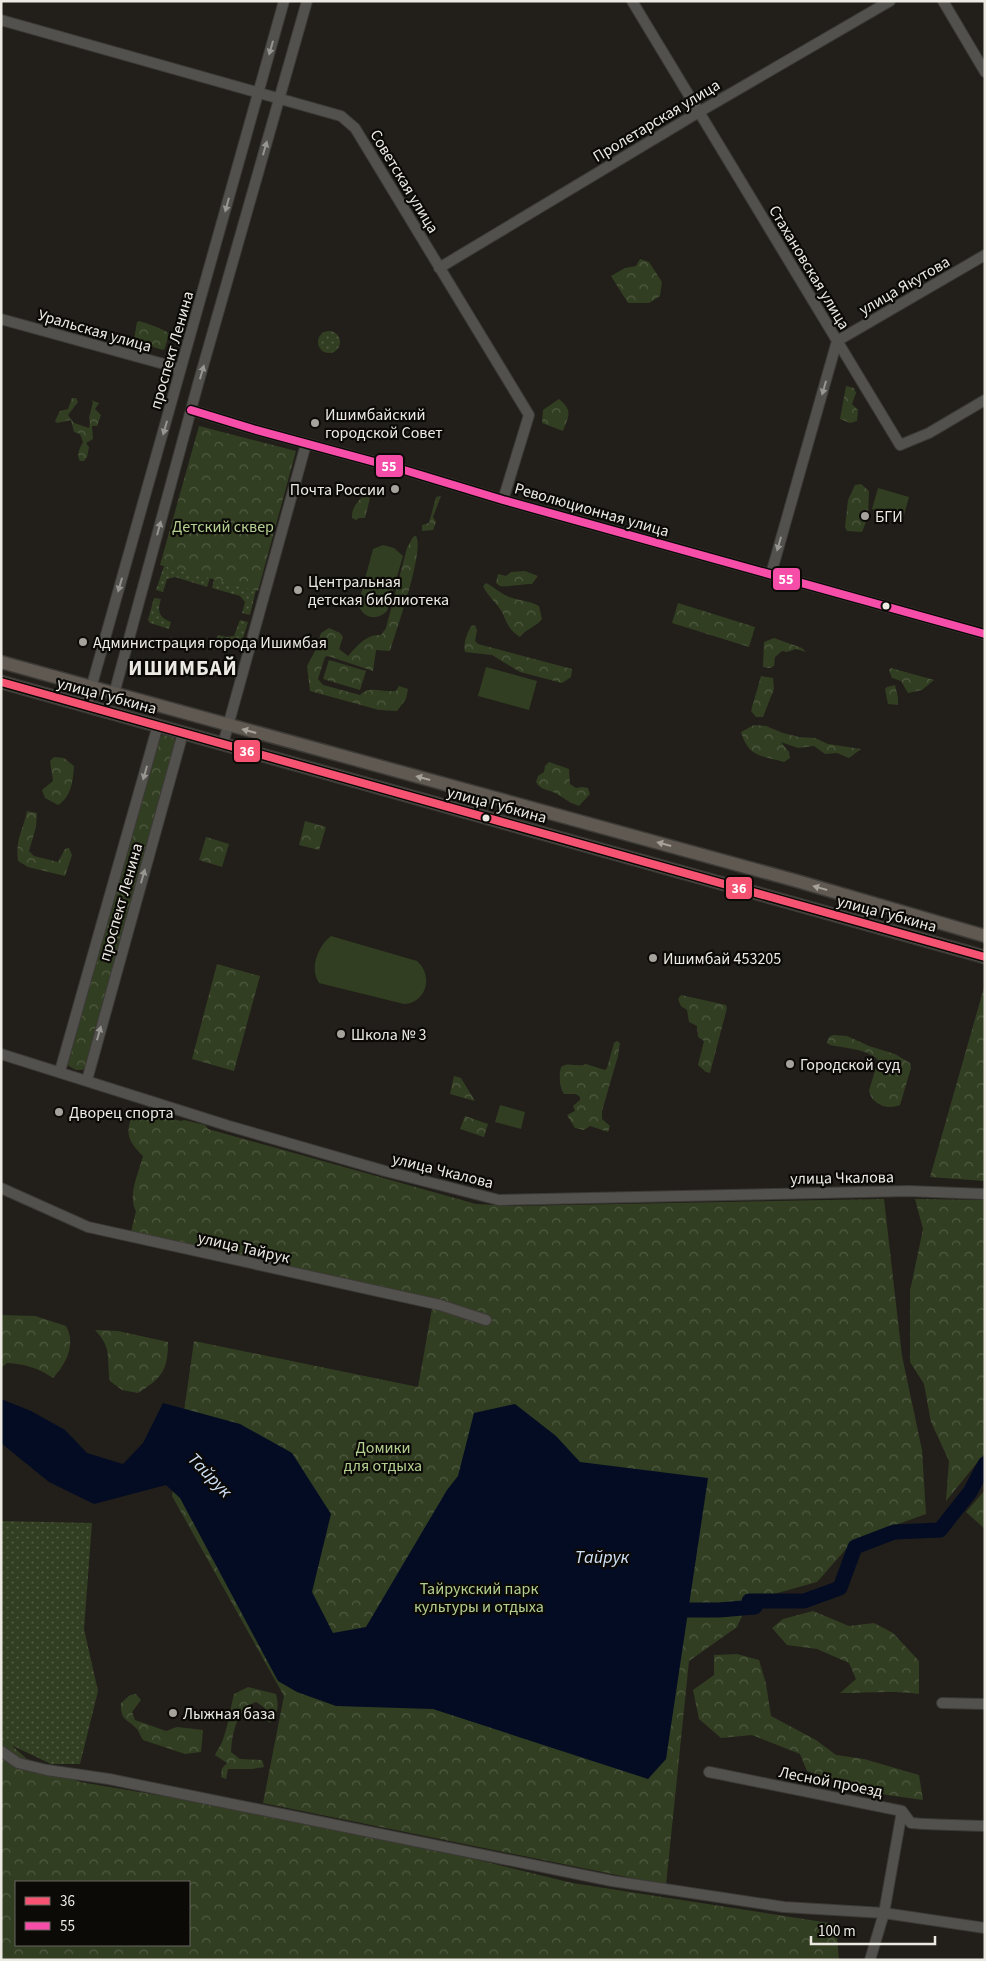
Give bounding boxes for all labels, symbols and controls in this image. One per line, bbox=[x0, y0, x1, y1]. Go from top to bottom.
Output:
one-way arrow bbox=[267, 41, 275, 56]
street label: Пролетарская улица bbox=[589, 74, 724, 168]
street label: Советская улица bbox=[364, 126, 444, 237]
one-way arrow bbox=[262, 140, 270, 155]
one-way arrow bbox=[223, 197, 231, 212]
street label: Стахановская улица bbox=[763, 201, 855, 334]
street label: улица Якутова bbox=[855, 251, 954, 321]
street label: проспект Ленина bbox=[145, 289, 199, 412]
street label: Уральская улица bbox=[35, 304, 154, 358]
one-way arrow bbox=[198, 364, 206, 379]
one-way arrow bbox=[820, 380, 828, 395]
place label: Ишимбайский городской Совет bbox=[325, 404, 443, 444]
marker: Ишимбайский городской Совет bbox=[309, 417, 321, 429]
one-way arrow bbox=[160, 421, 168, 436]
line badge: 55 bbox=[375, 454, 404, 478]
text: 55 bbox=[382, 457, 396, 477]
street label: Революционная улица bbox=[512, 477, 672, 543]
place label: Почта России bbox=[290, 479, 385, 501]
marker: Почта России bbox=[389, 483, 401, 495]
place label: БГИ bbox=[875, 506, 903, 528]
marker: БГИ bbox=[859, 510, 871, 522]
park label: Детский сквер bbox=[172, 516, 274, 538]
one-way arrow bbox=[155, 521, 163, 536]
one-way arrow bbox=[775, 537, 783, 552]
line badge: 55 bbox=[772, 567, 801, 591]
text: 55 bbox=[779, 570, 793, 590]
place label: Центральная детская библиотека bbox=[308, 571, 449, 611]
one-way arrow bbox=[116, 577, 124, 592]
marker: Центральная детская библиотека bbox=[292, 584, 304, 596]
unlabelled marker bbox=[881, 601, 891, 611]
place label: Администрация города Ишимбая bbox=[93, 632, 327, 654]
marker: Администрация города Ишимбая bbox=[77, 636, 89, 648]
district label: ИШИМБАЙ bbox=[128, 653, 238, 683]
street label: улица Губкина bbox=[54, 672, 159, 720]
one-way arrow bbox=[242, 726, 257, 734]
line badge: 36 bbox=[233, 739, 261, 763]
text: 36 bbox=[240, 742, 254, 762]
one-way arrow bbox=[141, 765, 149, 780]
one-way arrow bbox=[415, 774, 430, 782]
street label: улица Губкина bbox=[444, 781, 549, 829]
unlabelled marker bbox=[481, 813, 491, 823]
one-way arrow bbox=[656, 840, 671, 848]
street label: проспект Ленина bbox=[94, 841, 148, 964]
one-way arrow bbox=[139, 869, 147, 884]
line badge: 36 bbox=[725, 876, 753, 900]
text: 36 bbox=[732, 879, 746, 899]
one-way arrow bbox=[813, 883, 828, 891]
street label: улица Губкина bbox=[834, 890, 939, 938]
place label: Ишимбай 453205 bbox=[663, 948, 781, 970]
marker: Ишимбай 453205 bbox=[647, 952, 659, 964]
place label: Школа № 3 bbox=[351, 1024, 427, 1046]
one-way arrow bbox=[95, 1025, 103, 1041]
marker: Школа № 3 bbox=[335, 1028, 347, 1040]
place label: Городской суд bbox=[800, 1054, 901, 1076]
marker: Городской суд bbox=[784, 1058, 796, 1070]
place label: Дворец спорта bbox=[69, 1102, 174, 1124]
marker: Дворец спорта bbox=[53, 1106, 65, 1118]
street label: улица Чкалова bbox=[390, 1148, 496, 1194]
street label: улица Чкалова bbox=[790, 1166, 894, 1190]
street label: улица Тайрук bbox=[196, 1227, 292, 1269]
park label: Домики для отдыха bbox=[344, 1437, 422, 1477]
water label: Тайрук bbox=[182, 1447, 238, 1504]
water label: Тайрук bbox=[575, 1545, 630, 1570]
park label: Тайрукский парк культуры и отдыха bbox=[414, 1578, 544, 1618]
place label: Лыжная база bbox=[183, 1703, 275, 1725]
marker: Лыжная база bbox=[167, 1707, 179, 1719]
street label: Лесной проезд bbox=[777, 1761, 885, 1803]
legend bbox=[15, 1881, 190, 1946]
text: 36 bbox=[60, 1891, 75, 1912]
scale bar bbox=[811, 1914, 935, 1946]
text: 55 bbox=[60, 1916, 75, 1937]
text: 100 m bbox=[818, 1921, 856, 1942]

